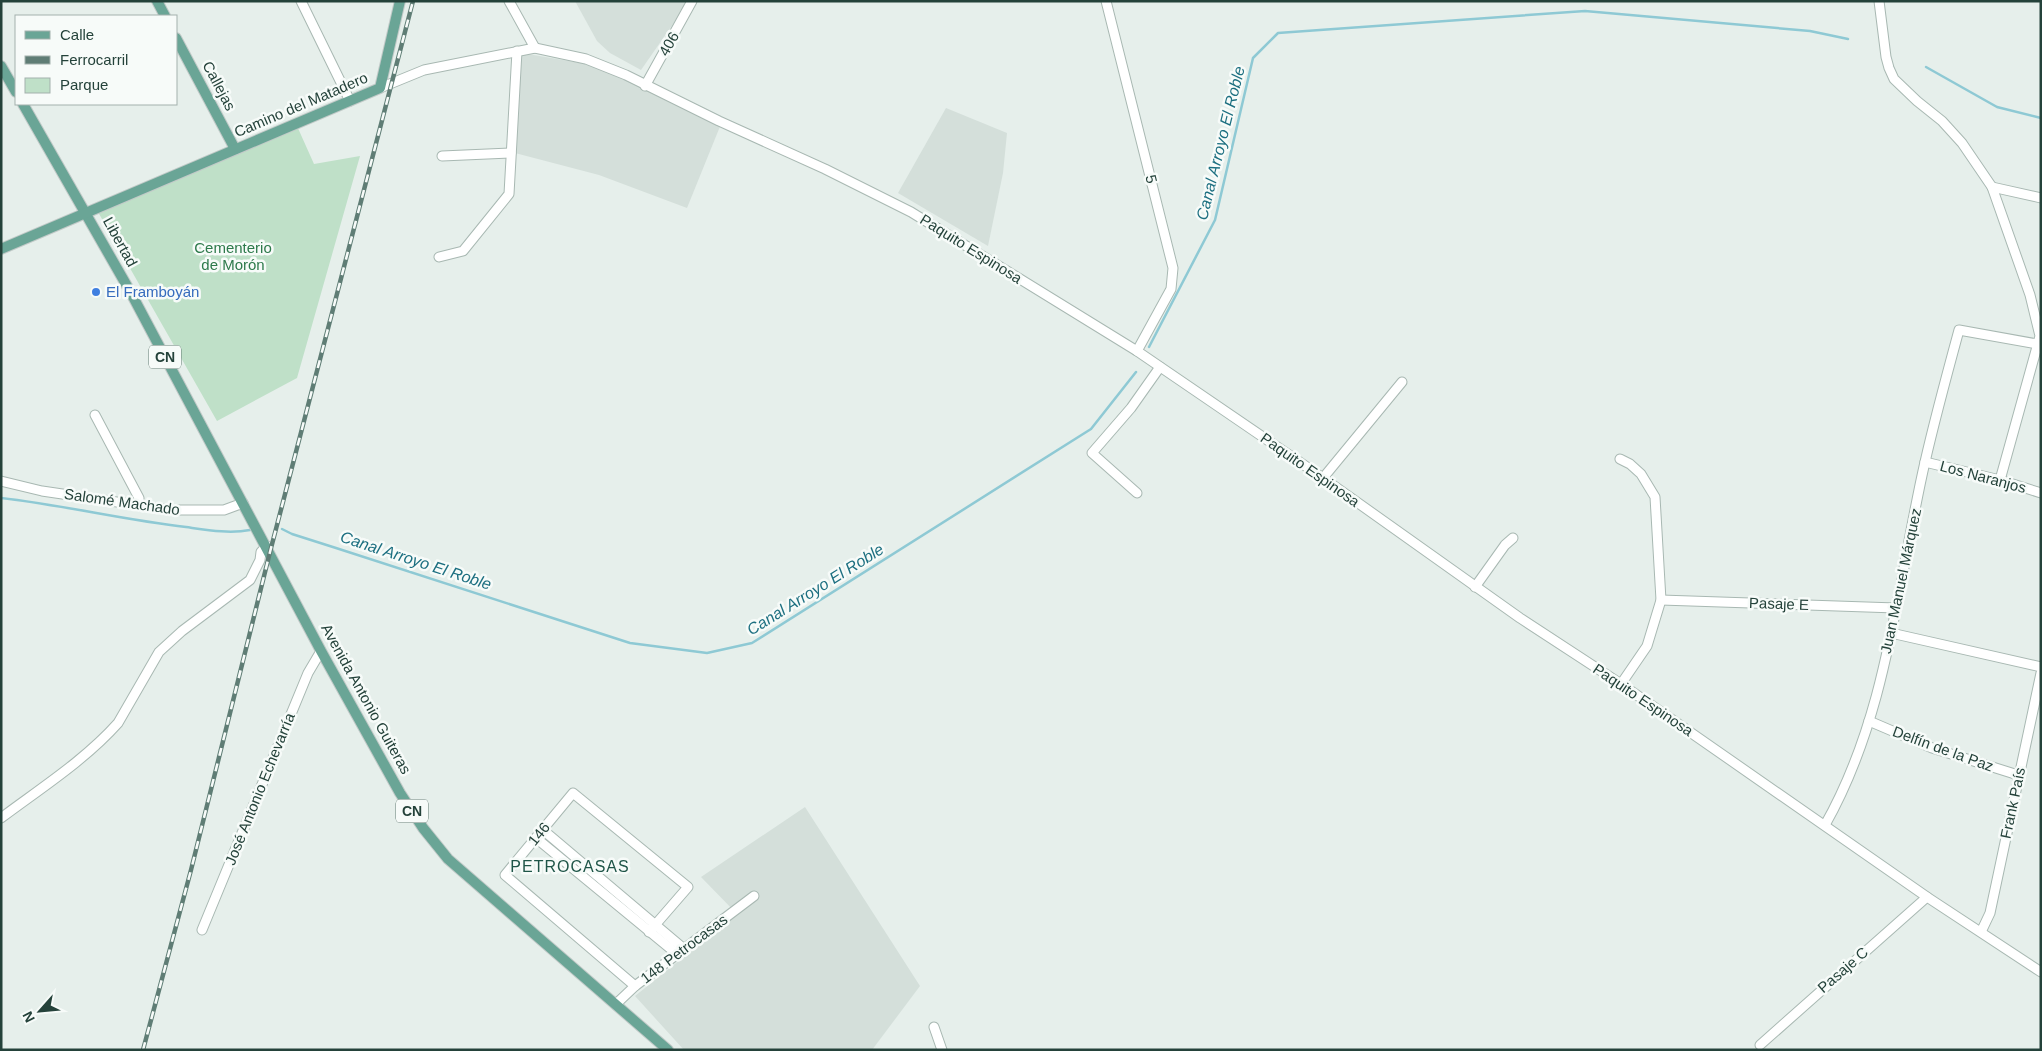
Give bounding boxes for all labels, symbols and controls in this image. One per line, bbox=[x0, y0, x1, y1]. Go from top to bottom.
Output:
legend bbox=[15, 15, 178, 105]
text: Calle bbox=[60, 26, 94, 43]
street label: 406 bbox=[655, 29, 682, 59]
text: Ferrocarril bbox=[60, 51, 128, 68]
street label: Callejas bbox=[199, 58, 239, 113]
water label: Canal Arroyo El Roble bbox=[1193, 64, 1248, 222]
street label: Camino del Matadero bbox=[231, 69, 370, 140]
text: Parque bbox=[60, 76, 108, 93]
street label: 5 bbox=[1142, 173, 1161, 185]
street label: Paquito Espinosa bbox=[917, 210, 1026, 287]
street label: Libertad bbox=[100, 214, 141, 270]
park label: Cementerio de Morón bbox=[194, 239, 272, 273]
place label: El Framboyán bbox=[106, 283, 199, 300]
marker: El Framboyán bbox=[90, 286, 102, 298]
road number: CN bbox=[149, 346, 181, 368]
street label: Paquito Espinosa bbox=[1258, 429, 1364, 510]
street label: Los Naranjos bbox=[1938, 457, 2028, 496]
street label: Salomé Machado bbox=[63, 485, 181, 518]
street label: Juan Manuel Márquez bbox=[1877, 507, 1924, 655]
water label: Canal Arroyo El Roble bbox=[338, 528, 494, 593]
water label: Canal Arroyo El Roble bbox=[744, 540, 887, 638]
street label: Pasaje E bbox=[1749, 594, 1809, 613]
street label: Avenida Antonio Guiteras bbox=[318, 621, 415, 777]
street label: Paquito Espinosa bbox=[1590, 660, 1697, 740]
street label: José Antonio Echevarría bbox=[221, 710, 298, 867]
street label: Delfín de la Paz bbox=[1891, 722, 1996, 775]
street label: Frank País bbox=[1997, 766, 2028, 840]
road number: CN bbox=[396, 799, 428, 822]
street label: 146 bbox=[524, 819, 553, 849]
district label: PETROCASAS bbox=[510, 858, 630, 875]
street label: 148 Petrocasas bbox=[637, 910, 730, 987]
street label: Pasaje C bbox=[1814, 943, 1871, 996]
north arrow bbox=[15, 986, 65, 1036]
text: N bbox=[19, 1009, 38, 1025]

